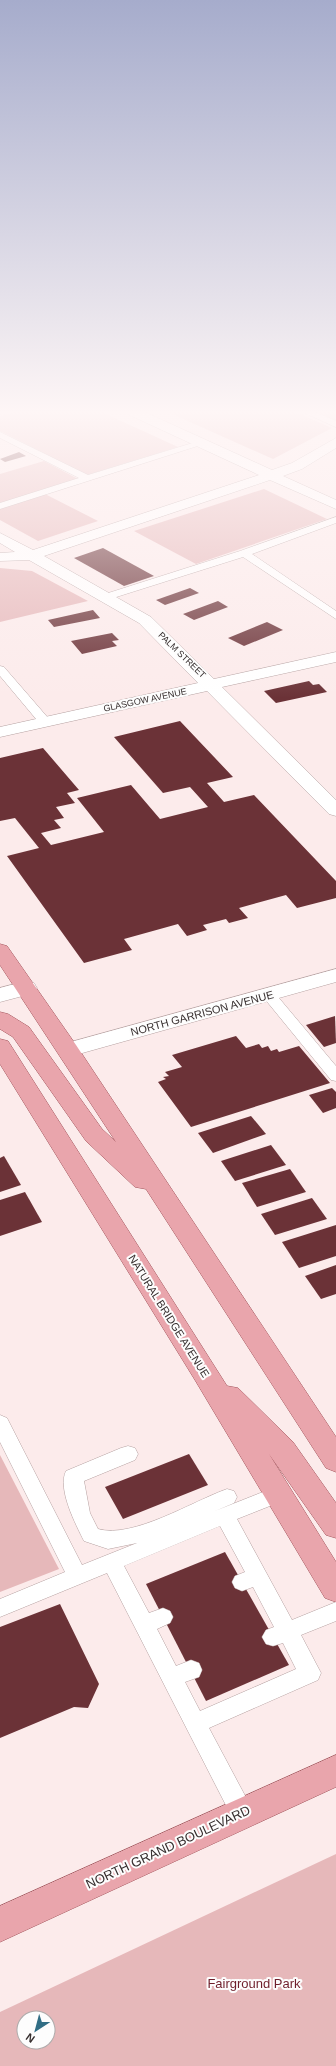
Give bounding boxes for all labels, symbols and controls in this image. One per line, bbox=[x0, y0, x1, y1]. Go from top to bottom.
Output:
street label: PALM STREET bbox=[156, 630, 208, 680]
street label: GLASGOW AVENUE bbox=[102, 686, 188, 714]
street label: NORTH GARRISON AVENUE bbox=[129, 988, 275, 1038]
street label: NATURAL BRIDGE AVENUE bbox=[126, 1253, 212, 1379]
street label: NORTH GRAND BOULEVARD bbox=[84, 1802, 252, 1892]
park label: Fairground Park bbox=[207, 1976, 301, 1991]
north arrow bbox=[16, 2010, 56, 2050]
text: N bbox=[23, 2031, 37, 2045]

